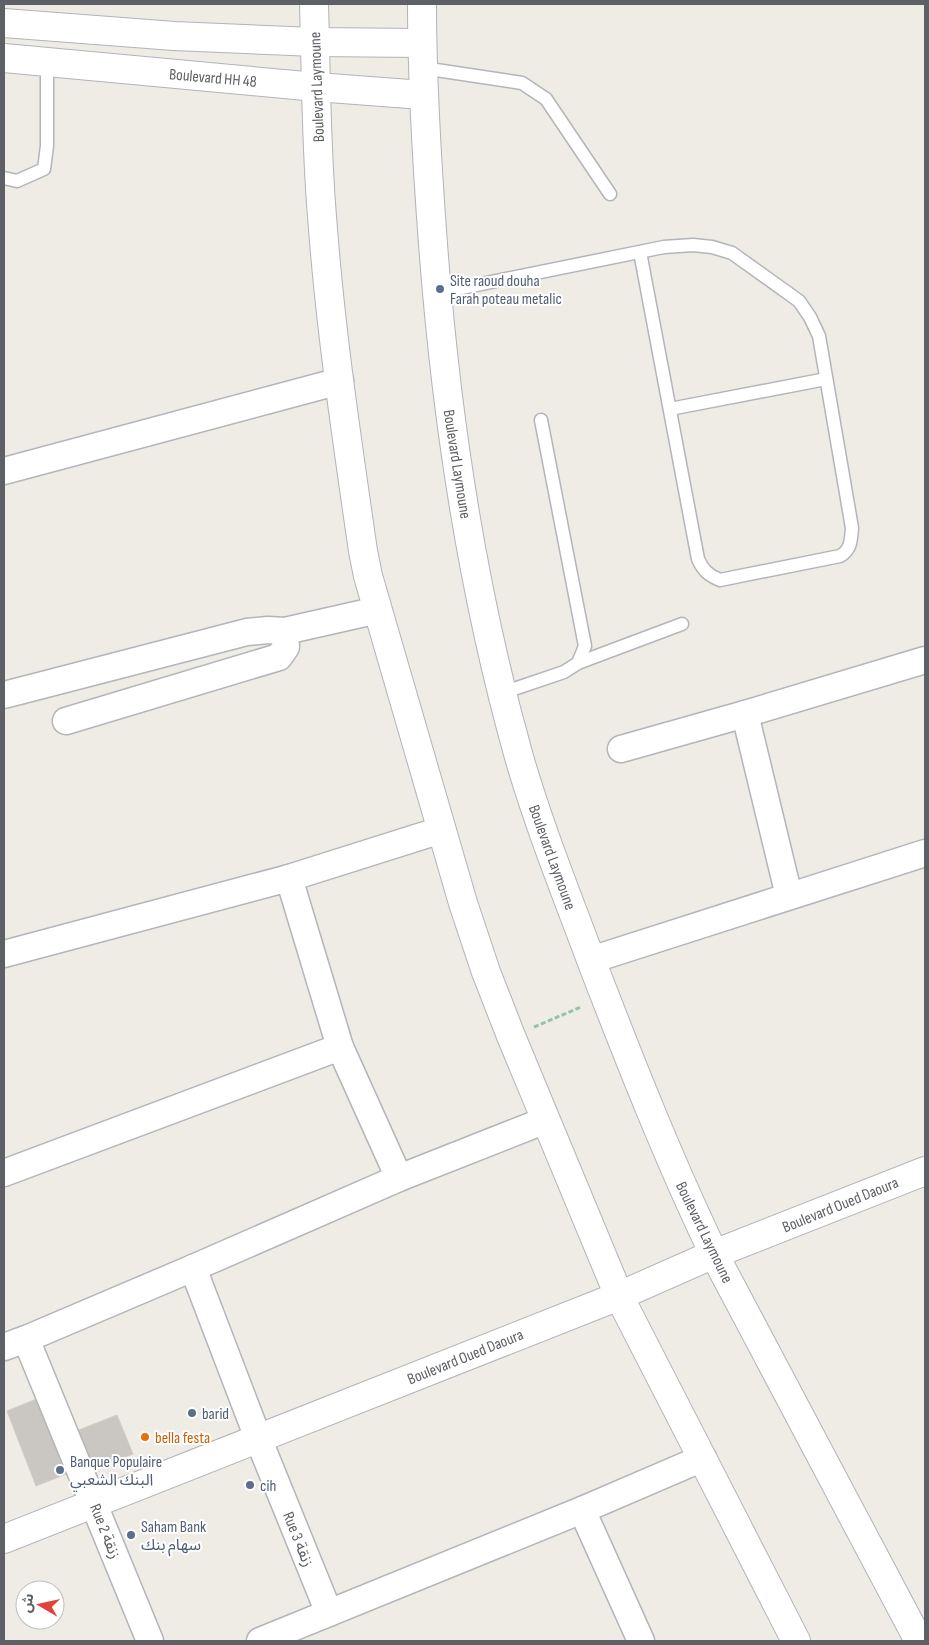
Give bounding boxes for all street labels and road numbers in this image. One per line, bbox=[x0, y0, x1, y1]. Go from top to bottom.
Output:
street label: Boulevard Laymoune bbox=[306, 31, 329, 142]
street label: Boulevard HH 48 bbox=[168, 65, 258, 92]
street label: Boulevard Laymoune bbox=[438, 408, 475, 520]
street label: Boulevard Laymoune bbox=[524, 802, 579, 913]
street label: Boulevard Oued Daoura bbox=[780, 1173, 901, 1237]
street label: Boulevard Laymoune bbox=[671, 1179, 736, 1286]
street label: Boulevard Oued Daoura bbox=[405, 1325, 526, 1389]
street label: Rue 2 زنقة bbox=[85, 1501, 124, 1562]
street label: Rue 3 زنقة bbox=[278, 1509, 317, 1570]

